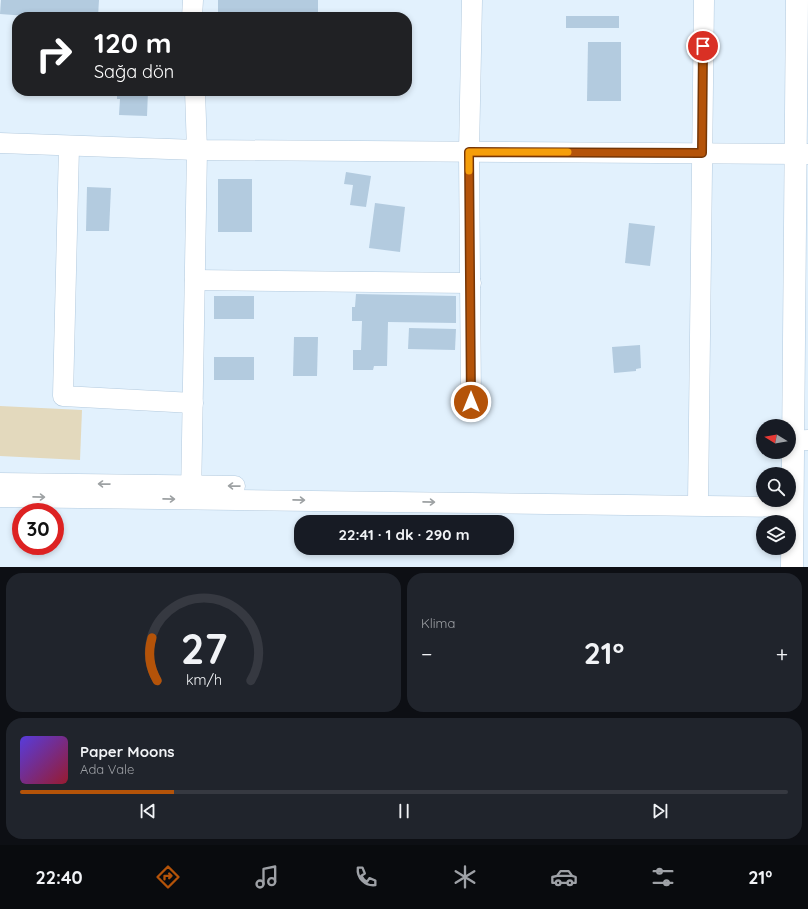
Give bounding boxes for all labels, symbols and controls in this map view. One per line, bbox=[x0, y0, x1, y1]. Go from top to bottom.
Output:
text: 120 m bbox=[94, 25, 172, 60]
icon: right bbox=[28, 28, 80, 80]
pin bbox=[686, 29, 720, 63]
icon: arrive bbox=[692, 35, 714, 57]
text: Sağa dön bbox=[94, 60, 174, 83]
position arrow bbox=[450, 381, 492, 423]
north arrow bbox=[756, 419, 796, 459]
map controls bbox=[756, 419, 796, 555]
button: search bbox=[756, 467, 796, 507]
one-way arrow bbox=[98, 480, 111, 488]
one-way arrow bbox=[228, 482, 241, 490]
one-way arrow bbox=[32, 493, 45, 501]
one-way arrow bbox=[162, 495, 175, 503]
one-way arrow bbox=[292, 496, 305, 504]
one-way arrow bbox=[422, 498, 435, 506]
speed limit sign: 30 bbox=[12, 503, 64, 555]
button: layers bbox=[756, 515, 796, 555]
text: 22:41 · 1 dk · 290 m bbox=[338, 525, 470, 544]
text: Klima bbox=[421, 615, 455, 631]
text: 27 bbox=[180, 621, 227, 673]
text: 21° bbox=[584, 634, 624, 672]
text: − bbox=[421, 640, 432, 668]
text: + bbox=[776, 640, 788, 668]
text: km/h bbox=[185, 670, 222, 688]
text: Paper Moons bbox=[80, 742, 175, 761]
text: Ada Vale bbox=[80, 761, 134, 777]
icon: previous bbox=[137, 800, 159, 822]
icon: pause bbox=[393, 800, 415, 822]
icon: next bbox=[649, 800, 671, 822]
icon: directions bbox=[154, 863, 182, 891]
icon: music bbox=[253, 863, 281, 891]
icon: phone bbox=[352, 863, 380, 891]
icon: climate bbox=[451, 863, 479, 891]
icon: car bbox=[550, 863, 578, 891]
icon: filters bbox=[649, 863, 677, 891]
text: 22:40 bbox=[36, 866, 83, 889]
text: 21° bbox=[748, 866, 772, 889]

